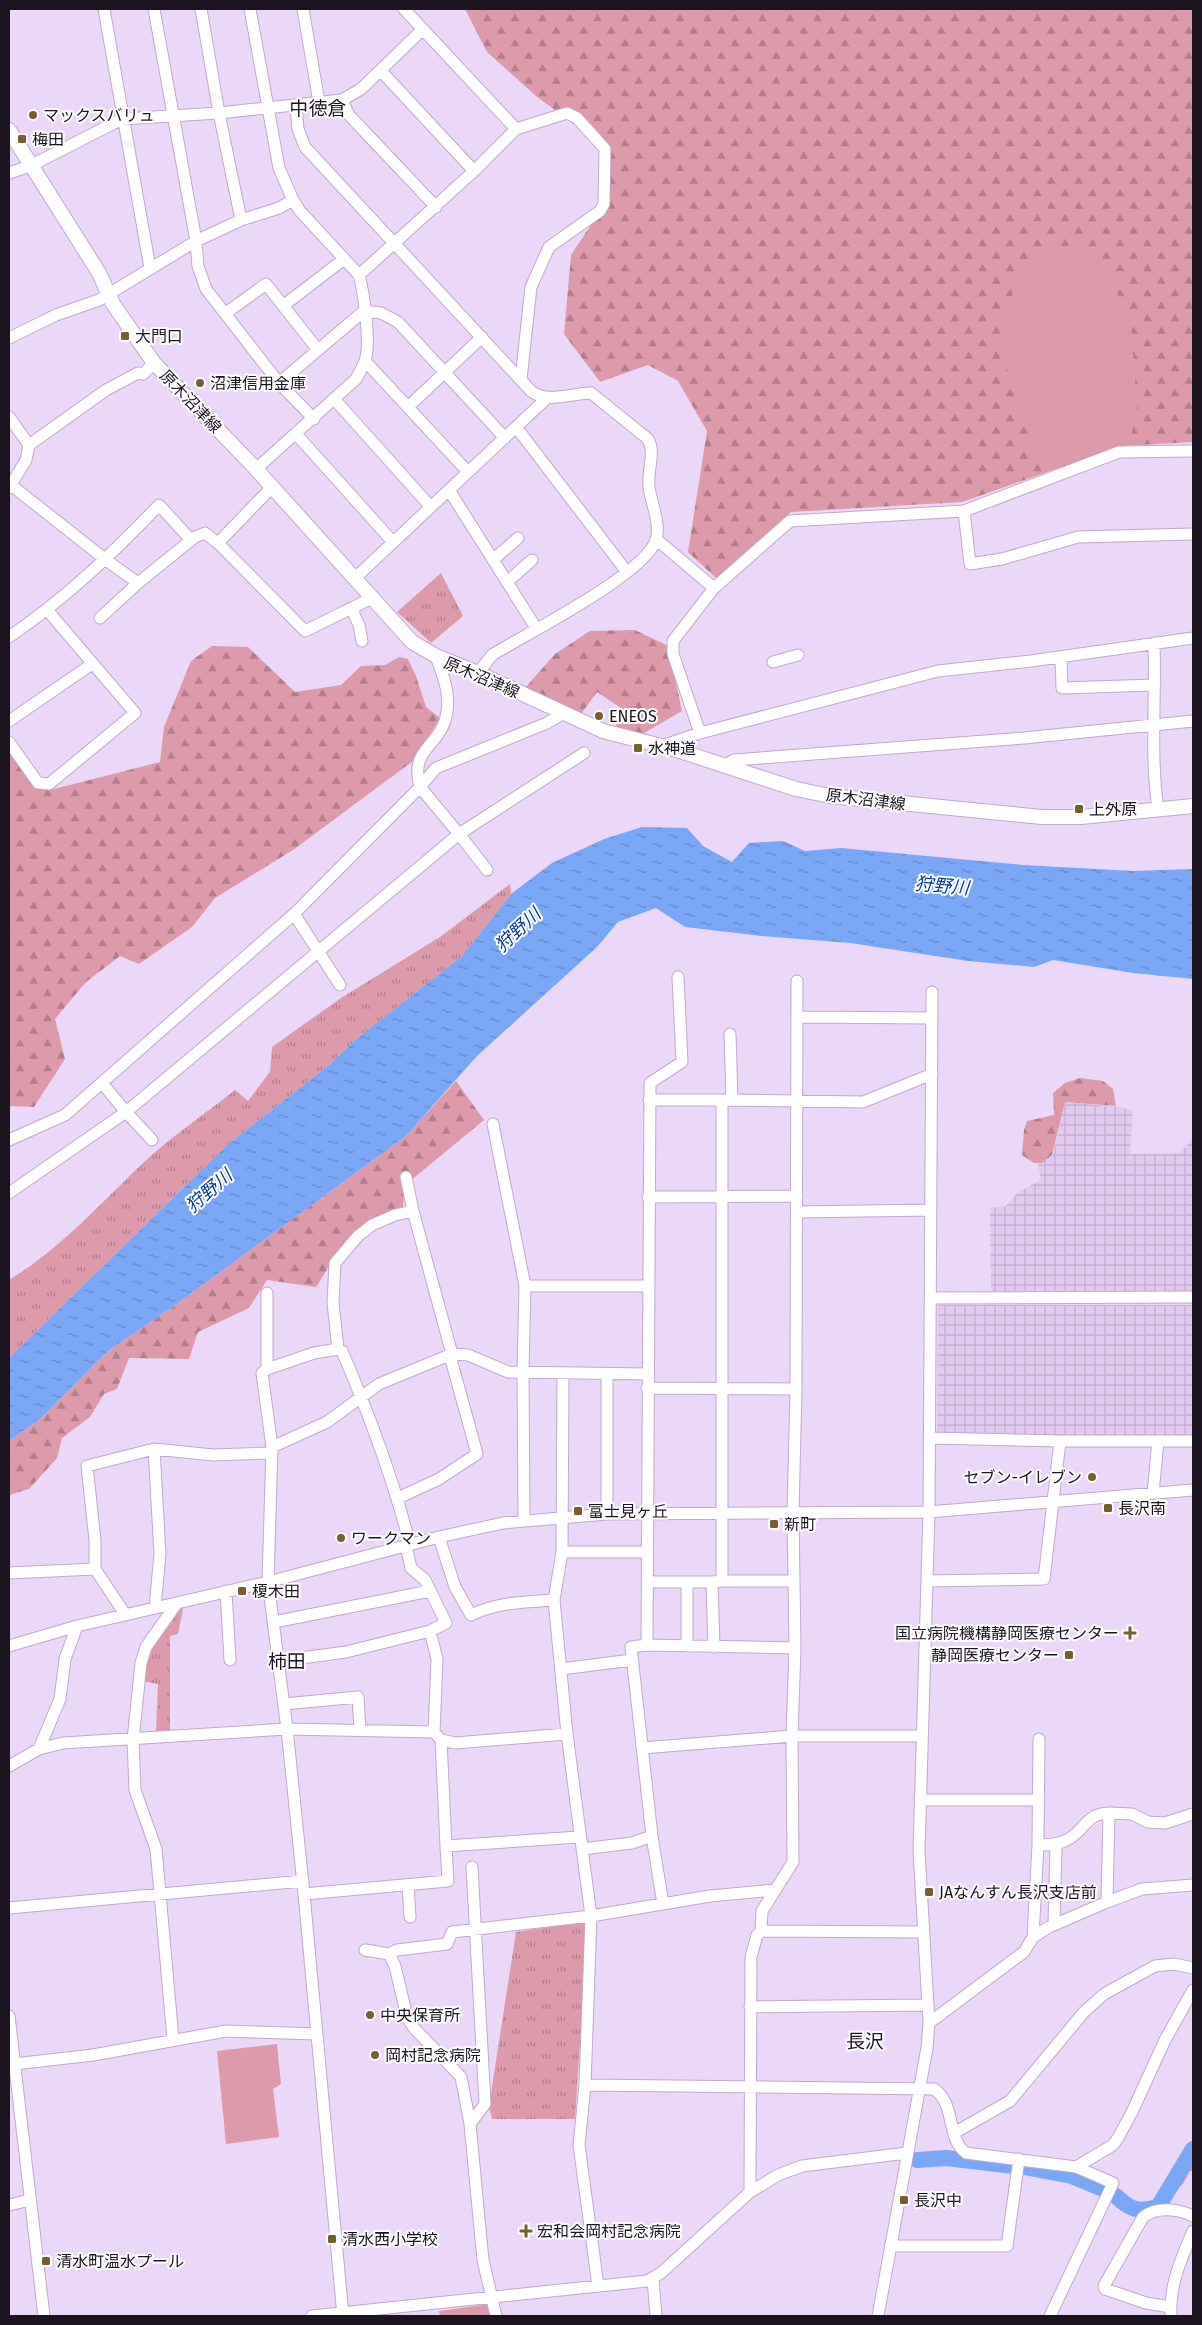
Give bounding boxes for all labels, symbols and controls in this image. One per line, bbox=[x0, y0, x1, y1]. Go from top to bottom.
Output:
district label: 中徳倉 bbox=[289, 97, 347, 120]
place label: マックスバリュ bbox=[43, 106, 155, 125]
marker: マックスバリュ bbox=[27, 109, 39, 121]
place label: 梅田 bbox=[32, 130, 64, 149]
marker: 梅田 bbox=[16, 133, 28, 145]
place label: 大門口 bbox=[135, 327, 183, 346]
marker: 大門口 bbox=[119, 330, 131, 342]
street label: 原木沼津線 bbox=[156, 366, 225, 437]
place label: 沼津信用金庫 bbox=[210, 374, 306, 393]
marker: 沼津信用金庫 bbox=[194, 377, 206, 389]
street label: 原木沼津線 bbox=[441, 653, 522, 702]
place label: ENEOS bbox=[609, 707, 657, 726]
marker: ENEOS bbox=[593, 710, 605, 722]
place label: 水神道 bbox=[648, 739, 696, 758]
marker: 水神道 bbox=[632, 742, 644, 754]
street label: 原木沼津線 bbox=[825, 785, 907, 814]
place label: 上外原 bbox=[1089, 800, 1137, 819]
marker: 上外原 bbox=[1073, 803, 1085, 815]
water label: 狩野川 bbox=[914, 873, 972, 899]
water label: 狩野川 bbox=[491, 902, 547, 956]
water label: 狩野川 bbox=[181, 1164, 238, 1217]
place label: セブン-イレブン bbox=[964, 1468, 1082, 1487]
marker: セブン-イレブン bbox=[1086, 1471, 1098, 1483]
place label: 長沢南 bbox=[1118, 1499, 1166, 1518]
place label: 富士見ヶ丘 bbox=[588, 1502, 668, 1521]
marker: 長沢南 bbox=[1102, 1502, 1114, 1514]
marker: 富士見ヶ丘 bbox=[572, 1505, 584, 1517]
place label: 新町 bbox=[784, 1515, 816, 1534]
marker: 新町 bbox=[768, 1518, 780, 1530]
place label: ワークマン bbox=[351, 1529, 431, 1548]
marker: ワークマン bbox=[335, 1532, 347, 1544]
place label: 榎木田 bbox=[252, 1582, 300, 1601]
marker: 榎木田 bbox=[236, 1585, 248, 1597]
place label: 国立病院機構静岡医療センター bbox=[895, 1624, 1119, 1643]
marker: 国立病院機構静岡医療センター bbox=[1123, 1626, 1137, 1640]
place label: 静岡医療センター bbox=[931, 1646, 1059, 1665]
marker: 静岡医療センター bbox=[1063, 1649, 1075, 1661]
district label: 柿田 bbox=[268, 1650, 306, 1673]
place label: JAなんすん長沢支店前 bbox=[939, 1883, 1097, 1902]
marker: JAなんすん長沢支店前 bbox=[923, 1886, 935, 1898]
place label: 中央保育所 bbox=[380, 2006, 460, 2025]
marker: 中央保育所 bbox=[364, 2009, 376, 2021]
district label: 長沢 bbox=[846, 2030, 884, 2053]
place label: 岡村記念病院 bbox=[385, 2046, 481, 2065]
marker: 岡村記念病院 bbox=[369, 2049, 381, 2061]
place label: 長沢中 bbox=[914, 2191, 962, 2210]
marker: 長沢中 bbox=[898, 2194, 910, 2206]
place label: 宏和会岡村記念病院 bbox=[537, 2222, 681, 2241]
marker: 宏和会岡村記念病院 bbox=[519, 2224, 533, 2238]
place label: 清水西小学校 bbox=[342, 2230, 438, 2249]
marker: 清水西小学校 bbox=[326, 2233, 338, 2245]
place label: 清水町温水プール bbox=[56, 2252, 184, 2271]
marker: 清水町温水プール bbox=[40, 2255, 52, 2267]

